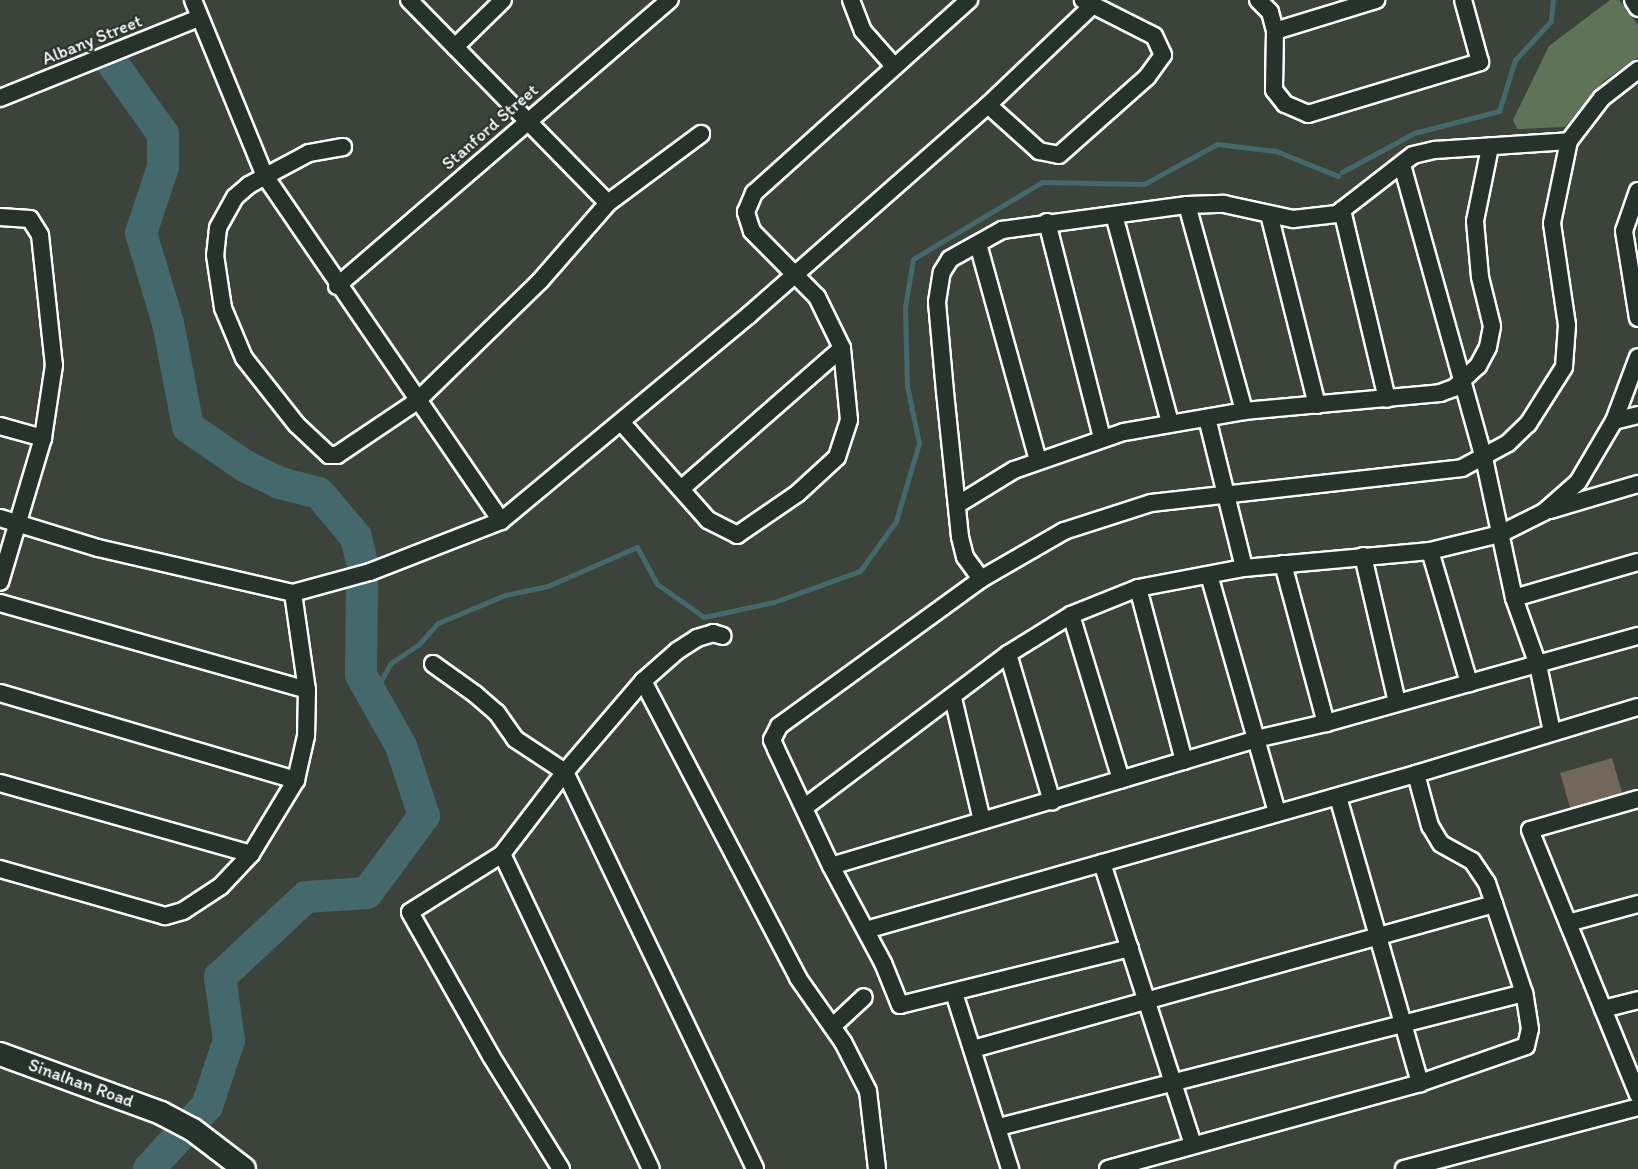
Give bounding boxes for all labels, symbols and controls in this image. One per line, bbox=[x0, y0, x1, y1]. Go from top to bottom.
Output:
street label: Albany Street bbox=[39, 10, 145, 70]
street label: Stanford Street bbox=[438, 79, 542, 175]
street label: Sinalhan Road bbox=[25, 1054, 137, 1112]

